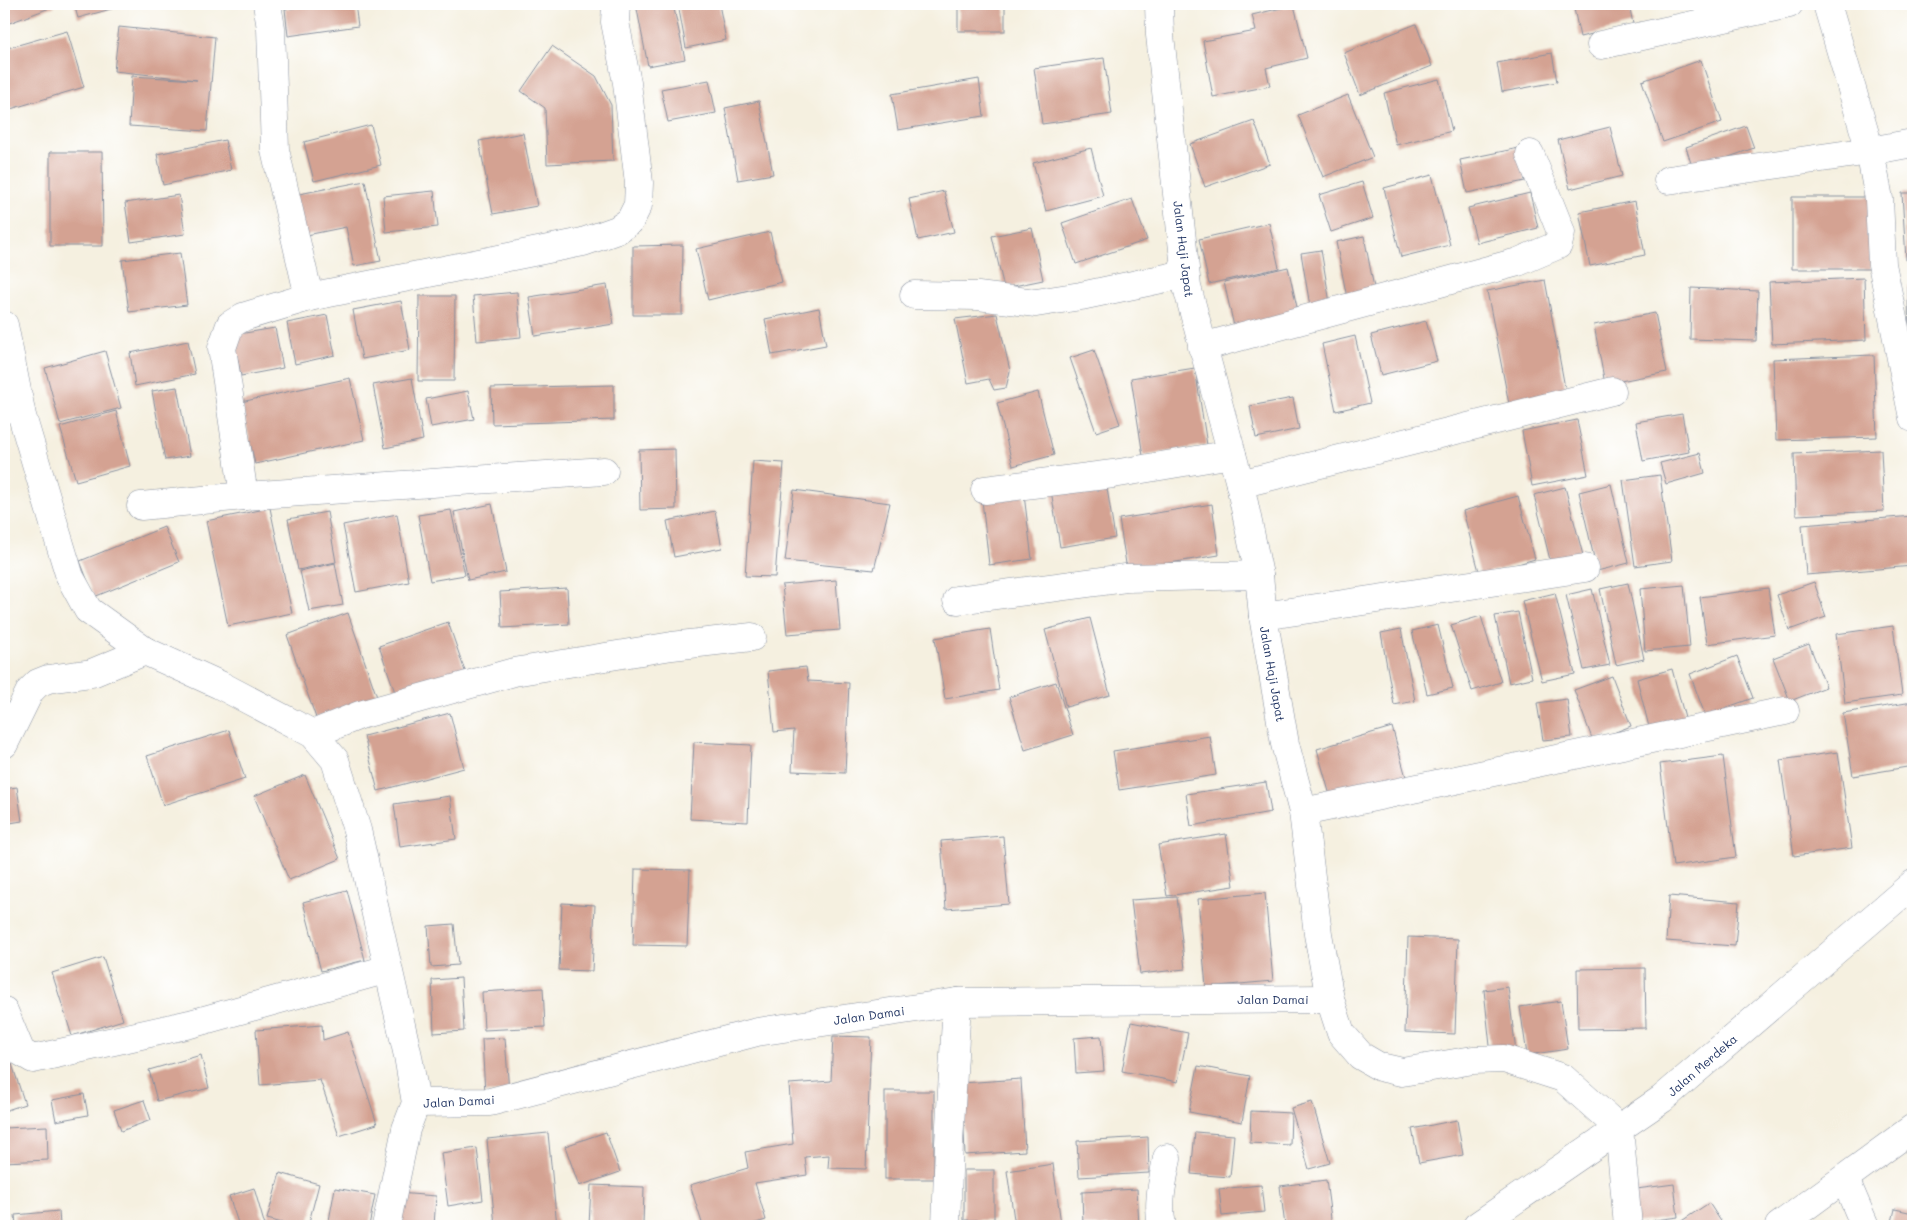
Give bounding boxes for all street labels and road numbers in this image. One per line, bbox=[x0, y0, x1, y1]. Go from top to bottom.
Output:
street label: Jalan Haji Japat bbox=[1170, 200, 1198, 298]
street label: Jalan Haji Japat bbox=[1257, 625, 1289, 723]
street label: Jalan Damai bbox=[1237, 991, 1309, 1007]
street label: Jalan Damai bbox=[832, 1002, 906, 1028]
street label: Jalan Merdeka bbox=[1664, 1030, 1740, 1100]
street label: Jalan Damai bbox=[423, 1091, 495, 1111]

